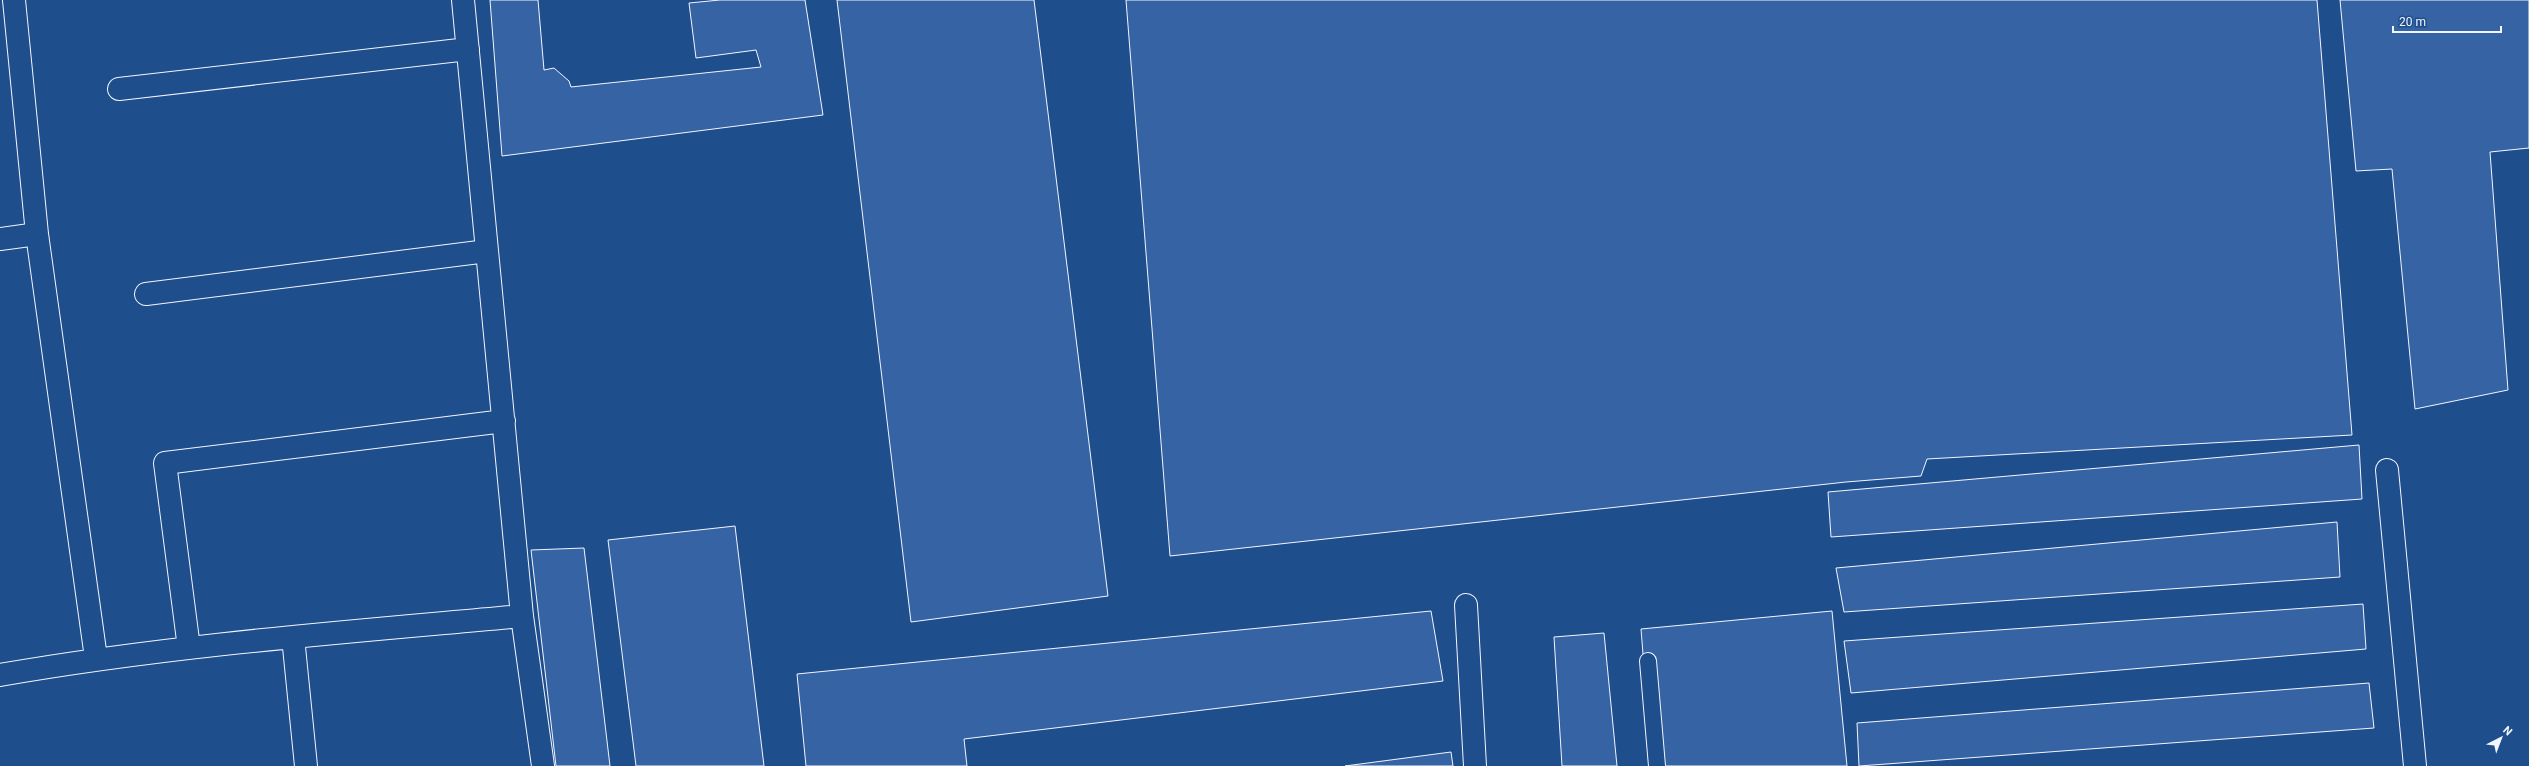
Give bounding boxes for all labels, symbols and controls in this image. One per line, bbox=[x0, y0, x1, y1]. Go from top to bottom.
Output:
scale bar bbox=[2393, 8, 2501, 34]
text: 20 m bbox=[2399, 15, 2426, 29]
north arrow bbox=[2481, 718, 2521, 758]
text: N bbox=[2500, 724, 2515, 739]

